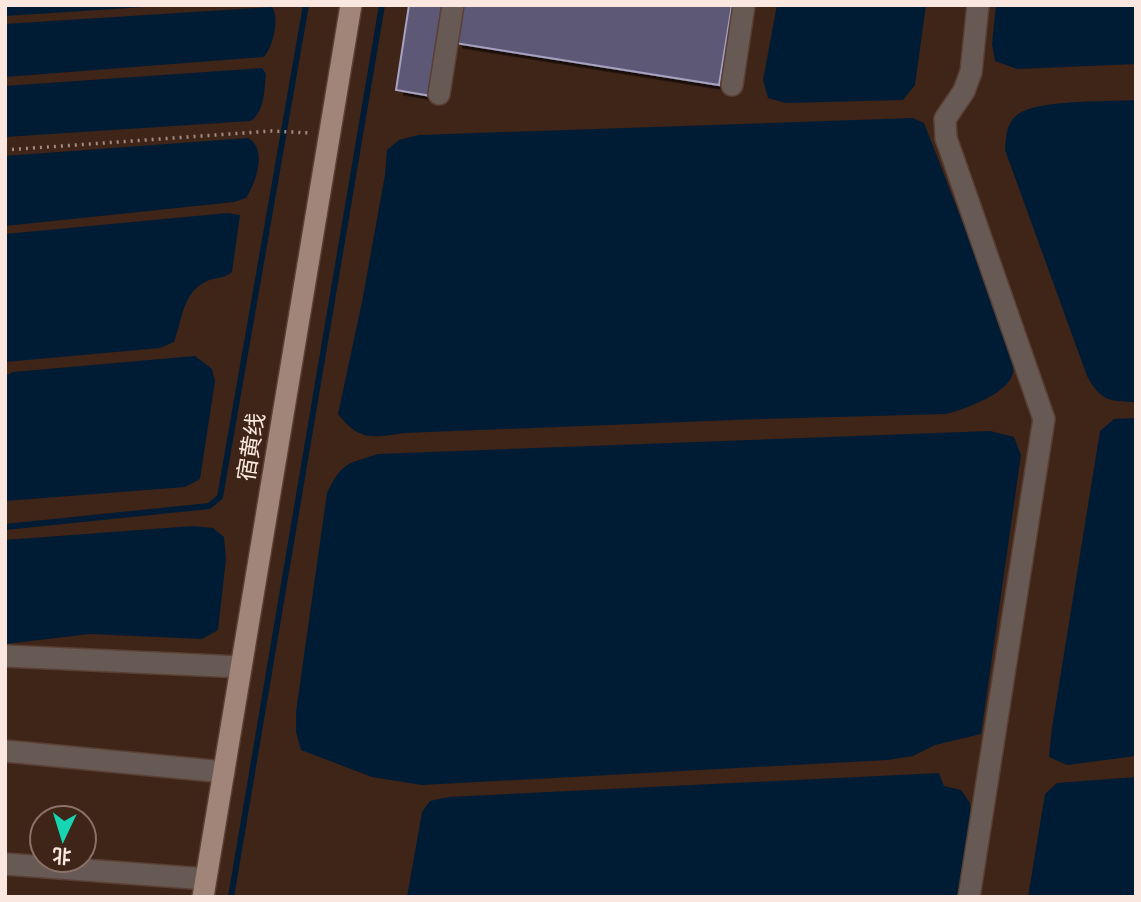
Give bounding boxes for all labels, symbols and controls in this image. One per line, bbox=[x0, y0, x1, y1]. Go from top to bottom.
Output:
street label: 宿黄线 bbox=[233, 411, 270, 483]
north arrow bbox=[28, 804, 98, 874]
text: 北 bbox=[52, 843, 72, 868]

